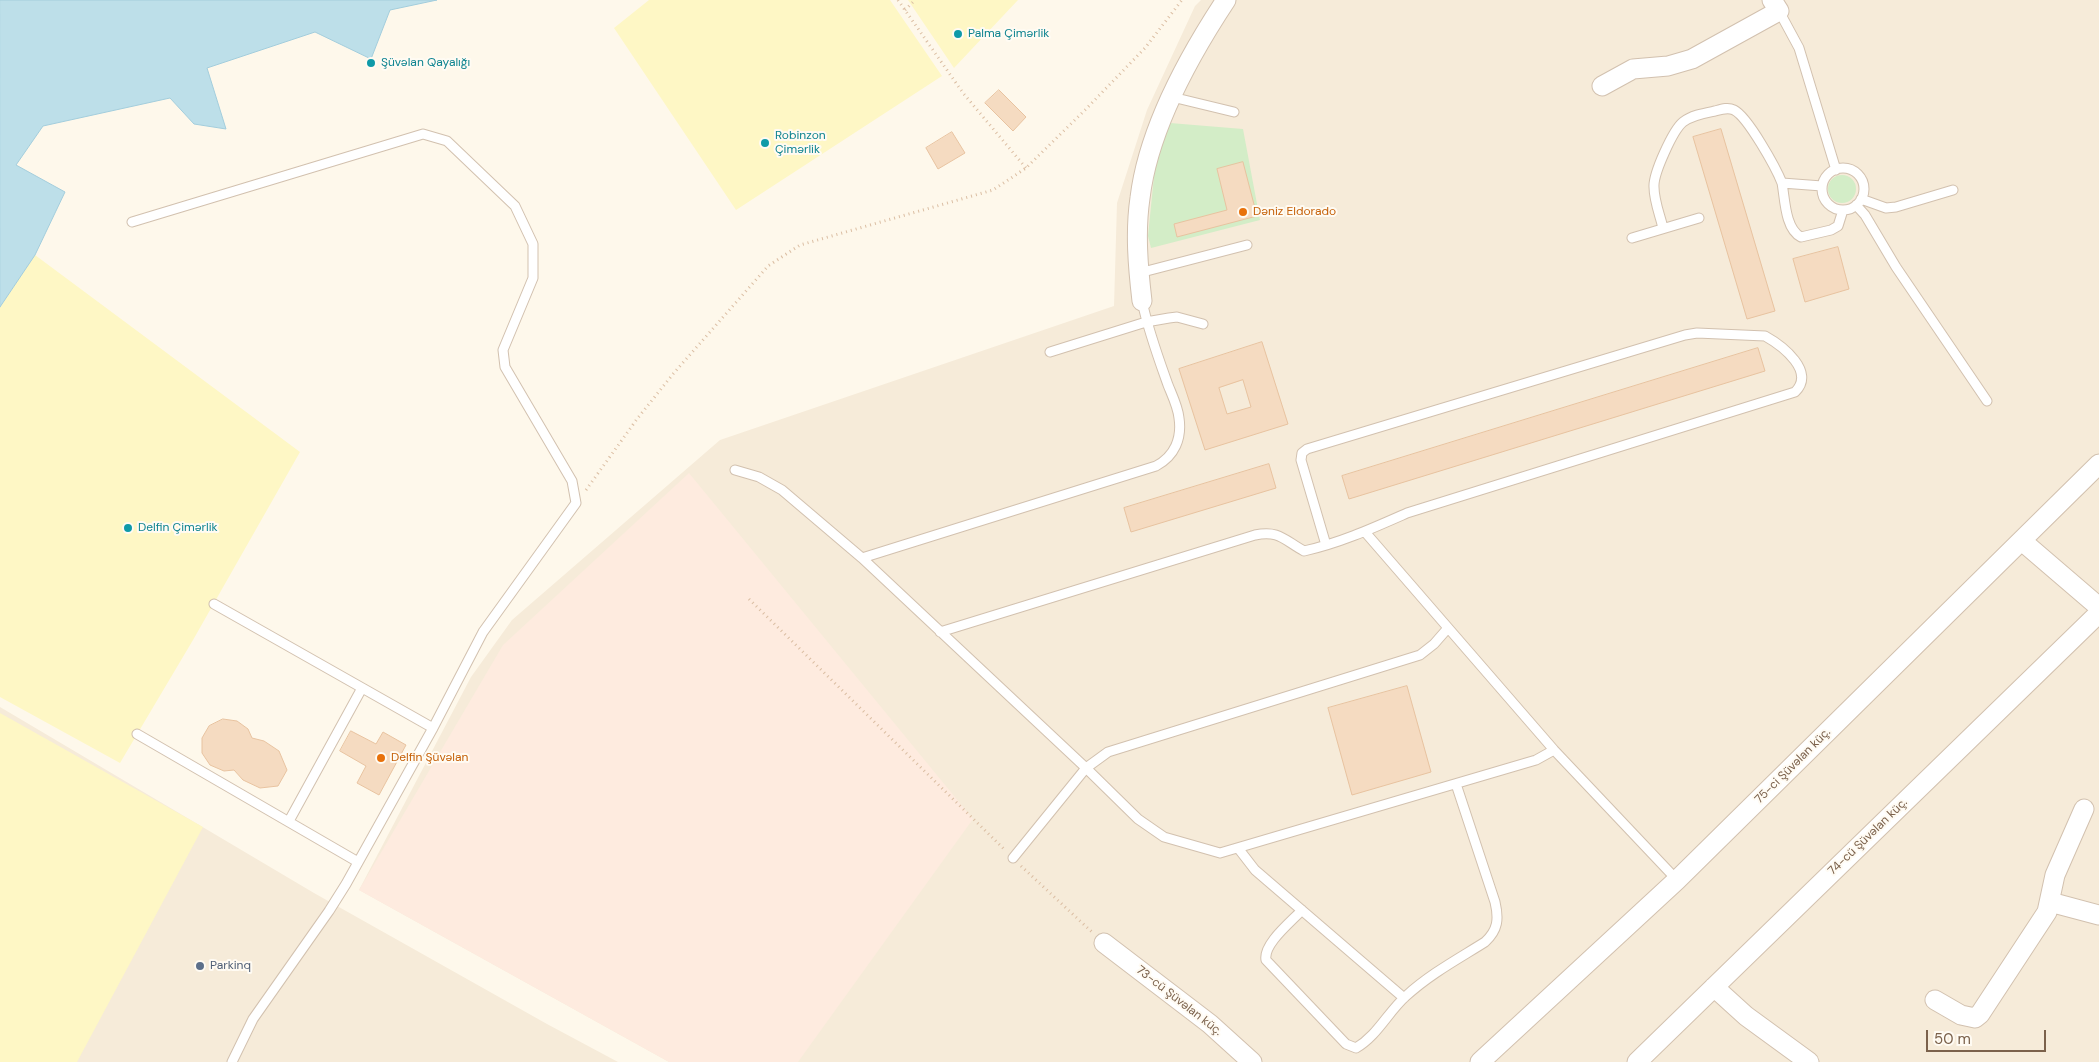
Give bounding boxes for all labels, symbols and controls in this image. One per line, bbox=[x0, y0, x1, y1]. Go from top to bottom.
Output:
place label: Palma Çimərlik bbox=[968, 27, 1049, 41]
marker: Palma Çimərlik bbox=[952, 28, 964, 40]
place label: Şüvəlan Qayalığı bbox=[381, 56, 470, 70]
marker: Şüvəlan Qayalığı bbox=[365, 57, 377, 69]
place label: Robinzon Çimərlik bbox=[775, 129, 826, 157]
marker: Robinzon Çimərlik bbox=[759, 137, 771, 149]
place label: Dəniz Eldorado bbox=[1253, 205, 1336, 219]
marker: Dəniz Eldorado bbox=[1237, 206, 1249, 218]
place label: Delfin Çimərlik bbox=[138, 521, 218, 535]
marker: Delfin Çimərlik bbox=[122, 522, 134, 534]
street label: 75-ci Şüvəlan küç. bbox=[1752, 725, 1834, 807]
place label: Delfin Şüvəlan bbox=[391, 751, 468, 765]
marker: Delfin Şüvəlan bbox=[375, 752, 387, 764]
street label: 74-cü Şüvəlan küç. bbox=[1825, 796, 1911, 878]
place label: Parkinq bbox=[210, 959, 251, 973]
marker: Parkinq bbox=[194, 960, 206, 972]
street label: 73-cü Şüvəlan küç. bbox=[1133, 963, 1225, 1039]
scale bar bbox=[1929, 1020, 2049, 1052]
text: 50 m bbox=[1934, 1029, 1971, 1049]

